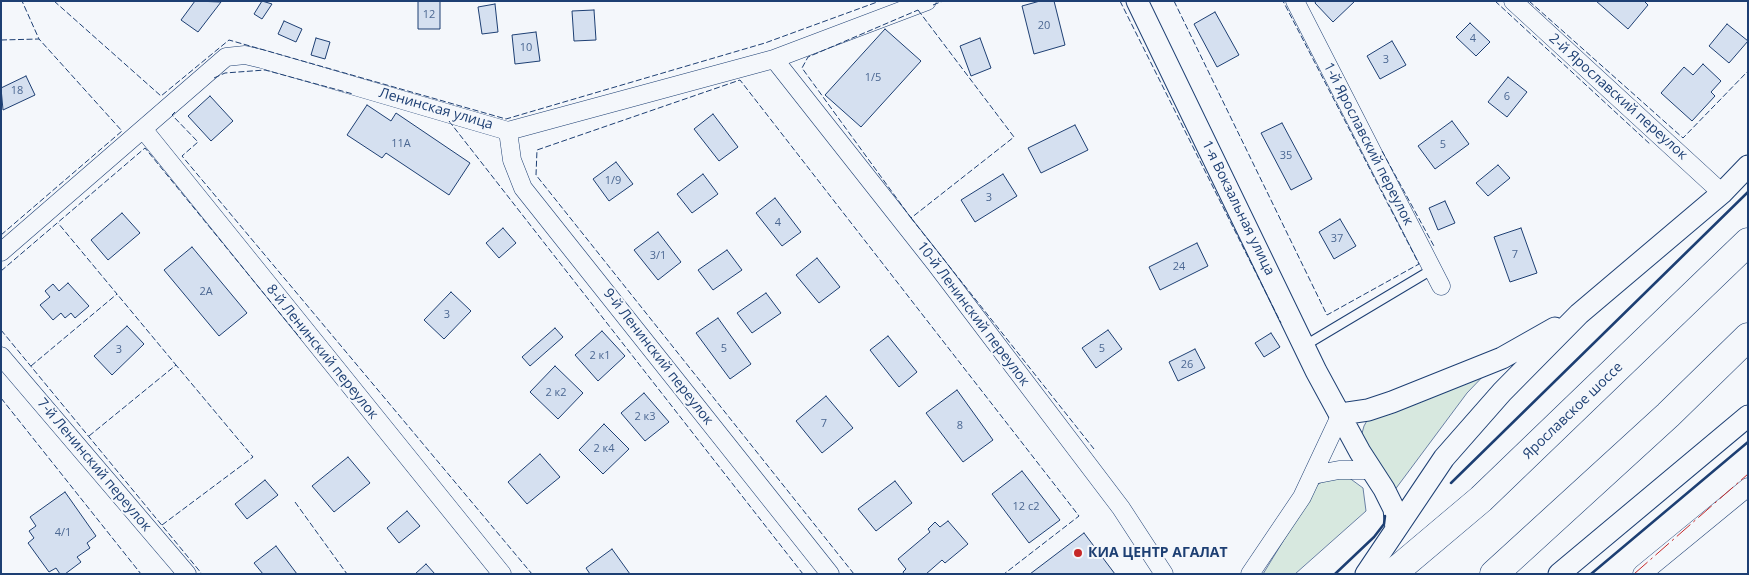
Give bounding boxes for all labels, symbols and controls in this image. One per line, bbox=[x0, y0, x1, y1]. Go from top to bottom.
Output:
house number: 12 bbox=[423, 8, 435, 22]
house number: 20 bbox=[1038, 19, 1050, 33]
street label: 2-й Ярославский переулок bbox=[1545, 30, 1691, 164]
house number: 4 bbox=[1470, 32, 1476, 46]
house number: 10 bbox=[520, 41, 532, 55]
house number: 3 bbox=[1383, 53, 1389, 67]
street label: 1-й Ярославский переулок bbox=[1320, 60, 1416, 228]
house number: 1/5 bbox=[865, 71, 881, 85]
house number: 18 bbox=[11, 84, 23, 98]
street label: Ленинская улица bbox=[377, 85, 495, 133]
house number: 6 bbox=[1504, 90, 1510, 104]
house number: 11А bbox=[391, 137, 411, 151]
street label: 1-я Вокзальная улица bbox=[1198, 138, 1278, 278]
house number: 5 bbox=[1440, 138, 1446, 152]
house number: 35 bbox=[1280, 149, 1292, 163]
house number: 1/9 bbox=[605, 174, 621, 188]
house number: 3 bbox=[986, 191, 992, 205]
house number: 4 bbox=[775, 216, 781, 230]
house number: 37 bbox=[1331, 232, 1343, 246]
street label: 10-й Ленинский переулок bbox=[913, 239, 1033, 389]
house number: 7 bbox=[1512, 248, 1518, 262]
house number: 3/1 bbox=[650, 249, 666, 263]
house number: 24 bbox=[1173, 260, 1185, 274]
street label: 8-й Ленинский переулок bbox=[262, 281, 382, 423]
house number: 2А bbox=[199, 285, 213, 299]
street label: 9-й Ленинский переулок bbox=[600, 285, 716, 429]
house number: 3 bbox=[444, 308, 450, 322]
house number: 5 bbox=[721, 342, 727, 356]
house number: 5 bbox=[1099, 342, 1105, 356]
house number: 3 bbox=[116, 343, 122, 357]
house number: 2 к1 bbox=[589, 349, 611, 363]
house number: 26 bbox=[1181, 358, 1193, 372]
street label: Ярославское шоссе bbox=[1520, 359, 1626, 463]
house number: 2 к2 bbox=[545, 386, 567, 400]
street label: 7-й Ленинский переулок bbox=[33, 395, 155, 535]
house number: 2 к3 bbox=[634, 410, 656, 424]
house number: 7 bbox=[821, 417, 827, 431]
house number: 8 bbox=[957, 419, 963, 433]
house number: 2 к4 bbox=[593, 442, 615, 456]
house number: 12 с2 bbox=[1013, 500, 1039, 514]
house number: 4/1 bbox=[55, 526, 71, 540]
place label: КИА ЦЕНТР АГАЛАТ bbox=[1088, 545, 1228, 561]
marker: КИА ЦЕНТР АГАЛАТ bbox=[1072, 547, 1084, 559]

